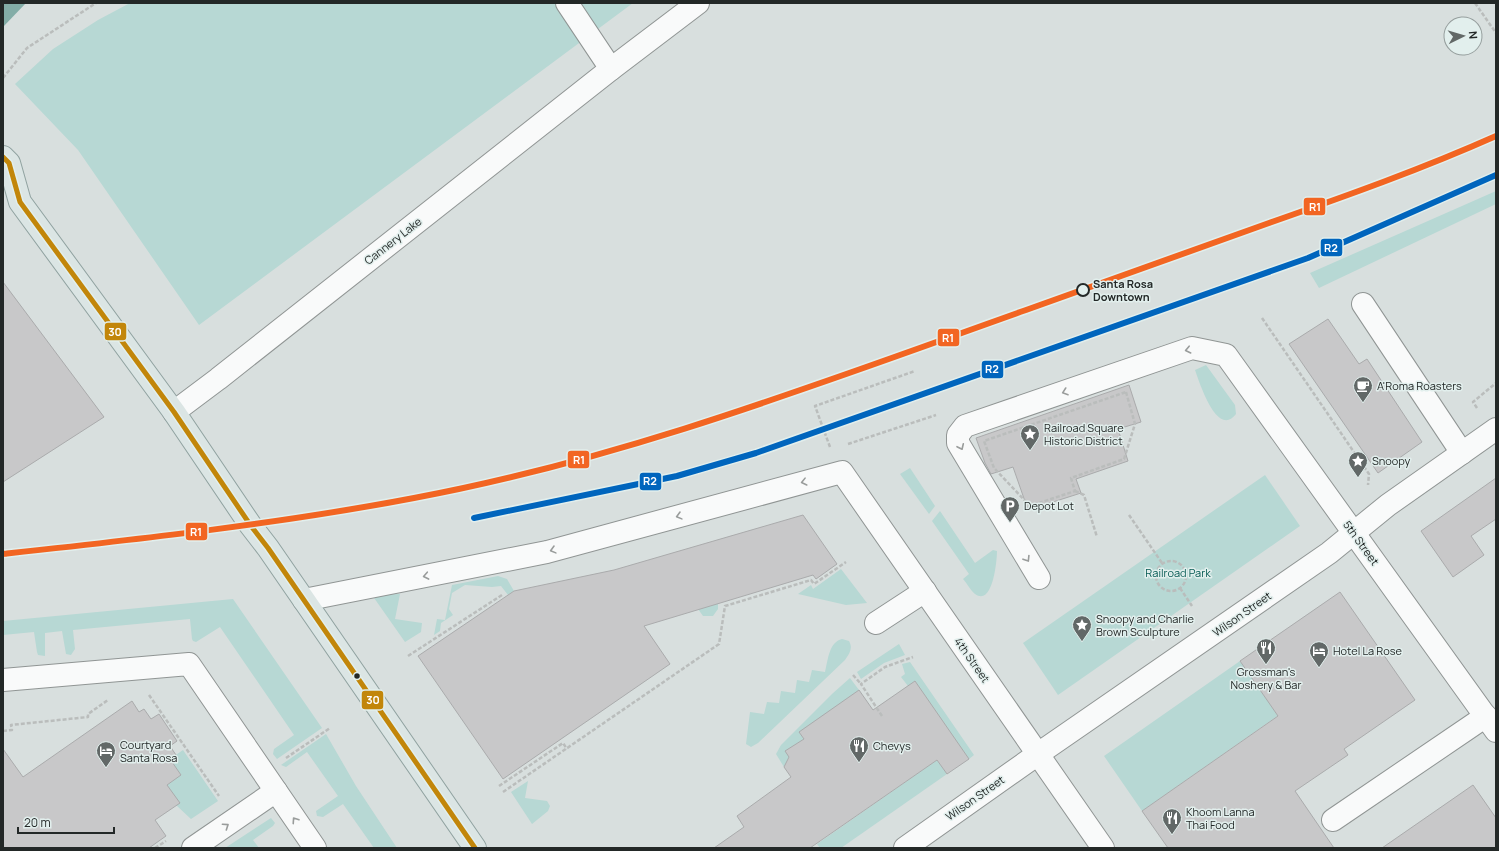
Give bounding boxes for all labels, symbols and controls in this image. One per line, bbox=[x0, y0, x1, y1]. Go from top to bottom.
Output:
north arrow bbox=[1443, 16, 1483, 56]
text: N bbox=[1466, 30, 1481, 40]
line badge: R1 bbox=[1303, 197, 1326, 216]
text: R1 bbox=[1309, 199, 1321, 214]
street label: Cannery Lake bbox=[361, 213, 425, 268]
line badge: R2 bbox=[1320, 238, 1343, 257]
text: R2 bbox=[1324, 240, 1338, 255]
place label: Santa Rosa Downtown bbox=[1093, 276, 1153, 304]
marker: Santa Rosa Downtown bbox=[1076, 283, 1090, 297]
line badge: 30 bbox=[104, 322, 127, 341]
text: 30 bbox=[108, 324, 122, 339]
line badge: R1 bbox=[937, 328, 960, 347]
text: R1 bbox=[942, 330, 954, 345]
one-way arrow bbox=[1185, 345, 1191, 353]
line badge: R2 bbox=[981, 360, 1004, 379]
text: R2 bbox=[985, 361, 999, 376]
cafe icon: A'Roma Roasters bbox=[1352, 375, 1374, 403]
place label: A'Roma Roasters bbox=[1377, 378, 1462, 393]
one-way arrow bbox=[1062, 387, 1069, 396]
place label: Railroad Square Historic District bbox=[1044, 420, 1124, 448]
place icon: Railroad Square Historic District bbox=[1019, 423, 1041, 451]
one-way arrow bbox=[956, 443, 964, 450]
line badge: R1 bbox=[567, 450, 590, 469]
place icon: Snoopy bbox=[1347, 450, 1369, 478]
text: R1 bbox=[573, 452, 585, 467]
place label: Snoopy bbox=[1372, 453, 1411, 468]
line badge: R2 bbox=[639, 472, 662, 491]
text: R2 bbox=[643, 473, 657, 488]
one-way arrow bbox=[801, 477, 808, 486]
parking icon: Depot Lot bbox=[999, 495, 1021, 523]
place label: Depot Lot bbox=[1024, 498, 1074, 513]
one-way arrow bbox=[676, 511, 683, 520]
street label: 5th Street bbox=[1340, 517, 1383, 568]
line badge: R1 bbox=[185, 522, 208, 541]
text: R1 bbox=[190, 524, 202, 539]
one-way arrow bbox=[550, 545, 557, 554]
one-way arrow bbox=[1022, 555, 1030, 562]
park label: Railroad Park bbox=[1145, 565, 1211, 580]
one-way arrow bbox=[423, 571, 429, 579]
street label: Wilson Street bbox=[1209, 588, 1274, 639]
place label: Snoopy and Charlie Brown Sculpture bbox=[1096, 611, 1195, 639]
place icon: Snoopy and Charlie Brown Sculpture bbox=[1071, 614, 1093, 642]
street label: 4th Street bbox=[951, 634, 993, 685]
restaurant icon: Grossman's Noshery & Bar bbox=[1255, 637, 1277, 665]
hotel icon: Hotel La Rose bbox=[1308, 640, 1330, 668]
place label: Hotel La Rose bbox=[1333, 643, 1403, 658]
place label: Grossman's Noshery & Bar bbox=[1231, 664, 1301, 692]
unlabelled marker bbox=[352, 671, 362, 681]
line badge: 30 bbox=[361, 690, 384, 710]
text: 30 bbox=[366, 692, 380, 707]
restaurant icon: Chevys bbox=[848, 735, 870, 763]
place label: Courtyard Santa Rosa bbox=[120, 737, 177, 765]
place label: Chevys bbox=[873, 738, 911, 753]
hotel icon: Courtyard Santa Rosa bbox=[95, 740, 117, 768]
street label: Wilson Street bbox=[942, 772, 1007, 823]
place label: Khoom Lanna Thai Food bbox=[1186, 804, 1255, 832]
restaurant icon: Khoom Lanna Thai Food bbox=[1161, 807, 1183, 835]
scale bar bbox=[18, 809, 114, 835]
text: 20 m bbox=[24, 814, 51, 831]
one-way arrow bbox=[293, 817, 300, 824]
one-way arrow bbox=[221, 824, 228, 831]

